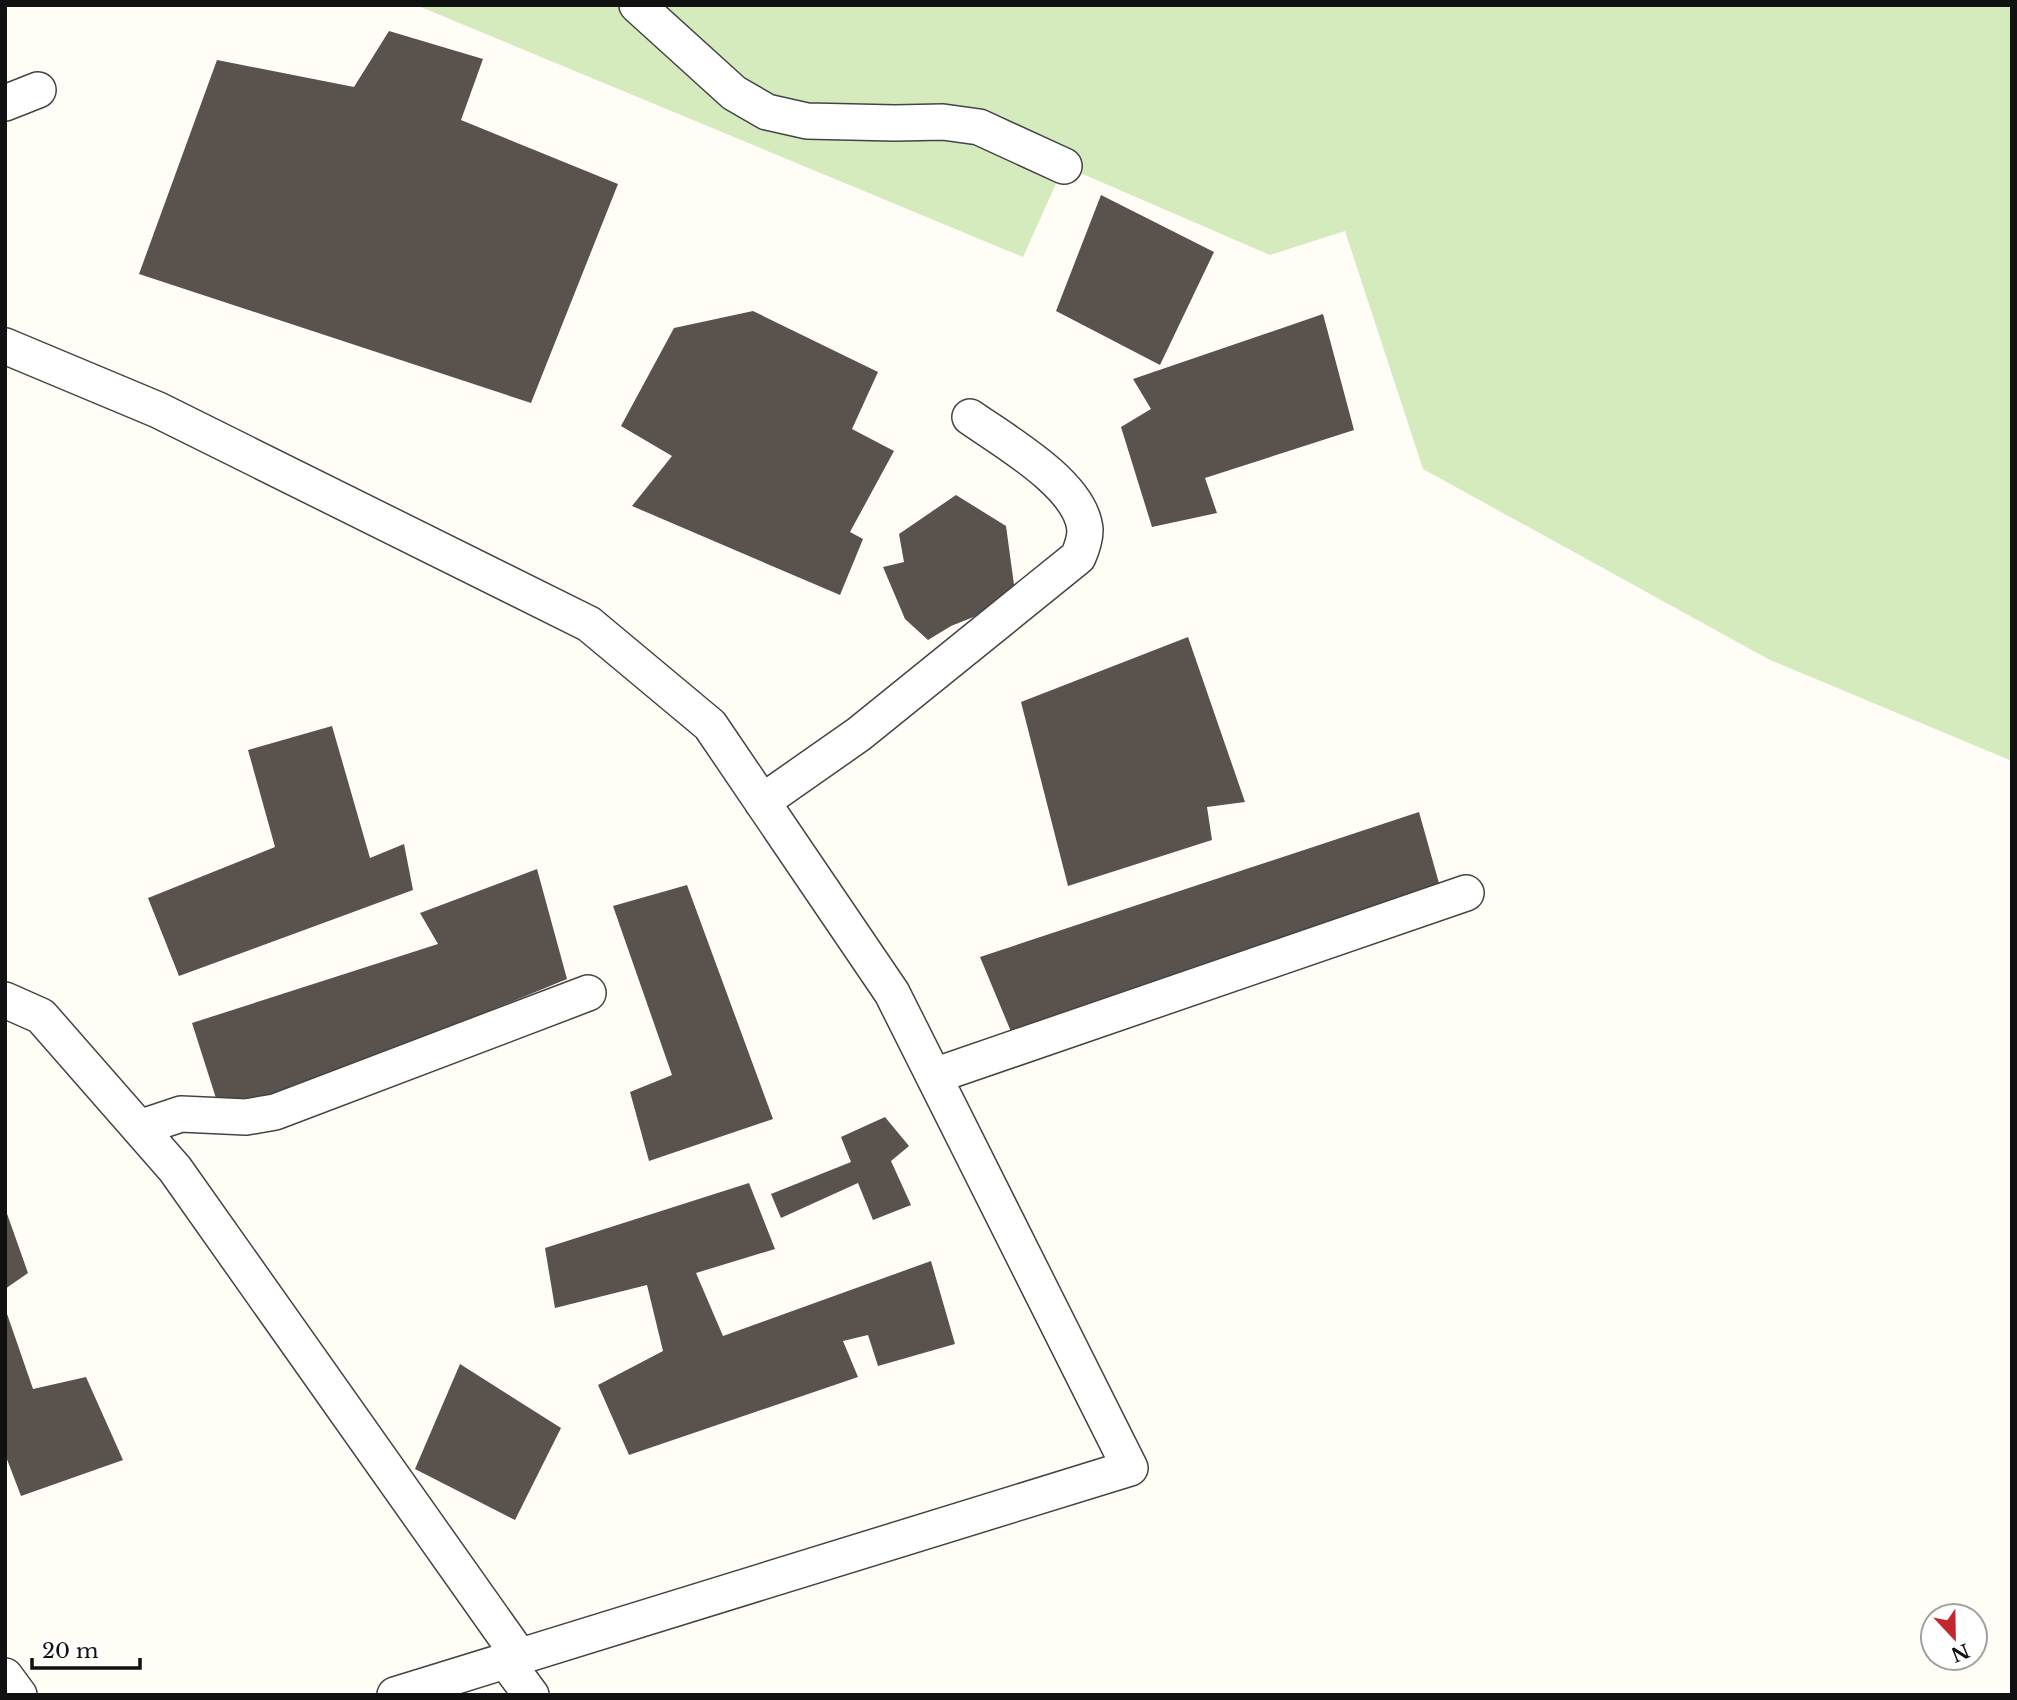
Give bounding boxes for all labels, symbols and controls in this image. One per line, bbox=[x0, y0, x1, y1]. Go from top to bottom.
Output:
north arrow bbox=[1919, 1602, 1989, 1672]
scale bar bbox=[32, 1626, 140, 1670]
text: 20 m bbox=[42, 1638, 99, 1664]
text: N bbox=[1947, 1638, 1973, 1666]

